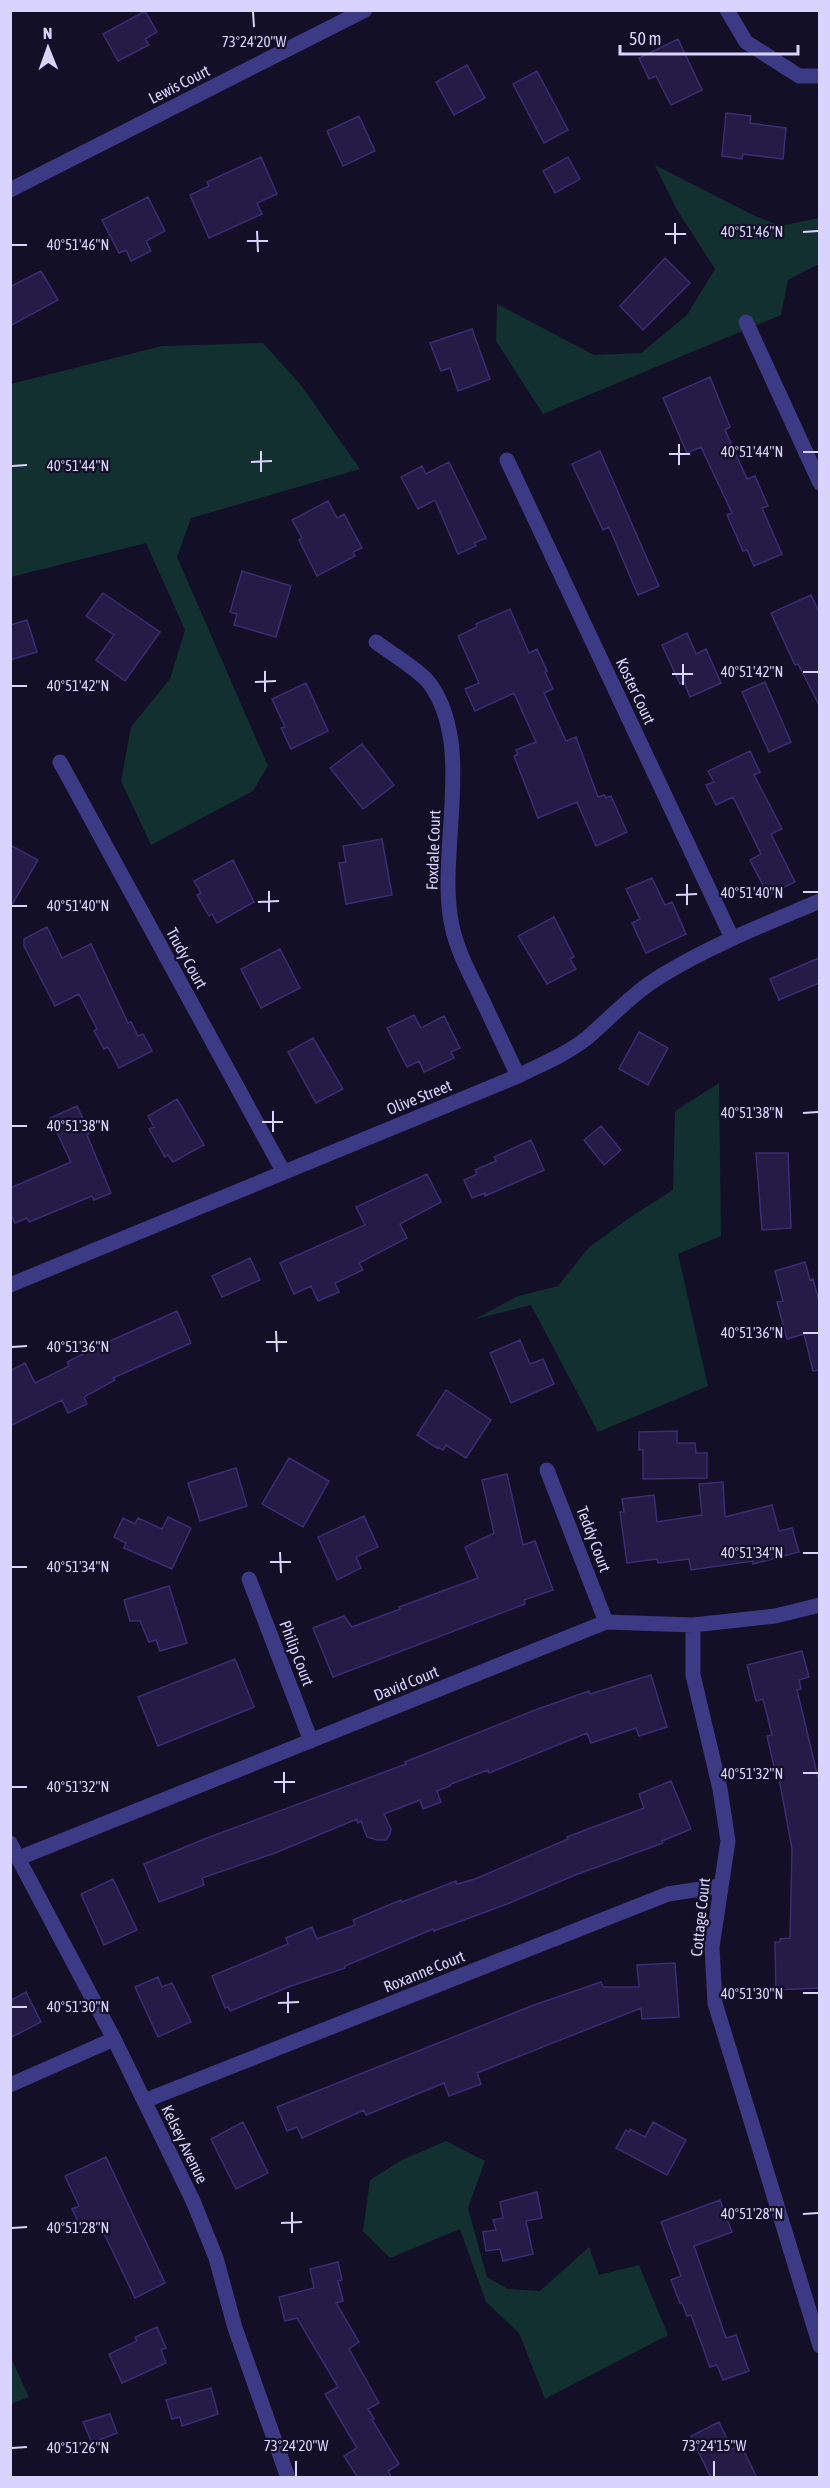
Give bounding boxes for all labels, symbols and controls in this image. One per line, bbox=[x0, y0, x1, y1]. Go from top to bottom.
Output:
north arrow bbox=[18, 18, 78, 78]
scale bar bbox=[620, 18, 798, 56]
text: N bbox=[43, 24, 53, 42]
text: 50 m bbox=[629, 28, 661, 49]
text: 73°24'20"W bbox=[222, 33, 286, 50]
street label: Lewis Court bbox=[146, 61, 213, 107]
text: 40°51'46"N bbox=[721, 223, 783, 240]
text: 40°51'46"N bbox=[47, 236, 109, 253]
text: 40°51'44"N bbox=[721, 443, 783, 460]
text: 40°51'44"N bbox=[47, 457, 109, 474]
street label: Koster Court bbox=[613, 655, 659, 727]
text: 40°51'42"N bbox=[721, 663, 783, 680]
text: 40°51'42"N bbox=[47, 677, 109, 694]
street label: Foxdale Court bbox=[423, 809, 443, 890]
text: 40°51'40"N bbox=[721, 884, 783, 901]
text: 40°51'40"N bbox=[47, 897, 109, 914]
street label: Trudy Court bbox=[162, 925, 211, 992]
street label: Olive Street bbox=[384, 1076, 454, 1118]
text: 40°51'38"N bbox=[721, 1104, 783, 1121]
text: 40°51'38"N bbox=[47, 1117, 109, 1134]
text: 40°51'36"N bbox=[721, 1324, 783, 1341]
text: 40°51'36"N bbox=[47, 1338, 109, 1355]
street label: Teddy Court bbox=[572, 1504, 615, 1575]
text: 40°51'34"N bbox=[721, 1544, 783, 1561]
text: 40°51'34"N bbox=[47, 1558, 109, 1575]
street label: Philip Court bbox=[275, 1618, 318, 1689]
street label: David Court bbox=[371, 1662, 441, 1704]
text: 40°51'32"N bbox=[721, 1765, 783, 1782]
text: 40°51'32"N bbox=[47, 1778, 109, 1795]
street label: Cottage Court bbox=[687, 1876, 714, 1957]
street label: Roxanne Court bbox=[381, 1946, 468, 1995]
text: 40°51'30"N bbox=[721, 1985, 783, 2002]
text: 40°51'30"N bbox=[47, 1998, 109, 2015]
street label: Kelsey Avenue bbox=[157, 2102, 212, 2187]
text: 40°51'28"N bbox=[721, 2205, 783, 2222]
text: 40°51'28"N bbox=[47, 2219, 109, 2236]
text: 73°24'20"W bbox=[264, 2437, 328, 2454]
text: 73°24'15"W bbox=[682, 2437, 746, 2454]
text: 40°51'26"N bbox=[47, 2439, 109, 2456]

